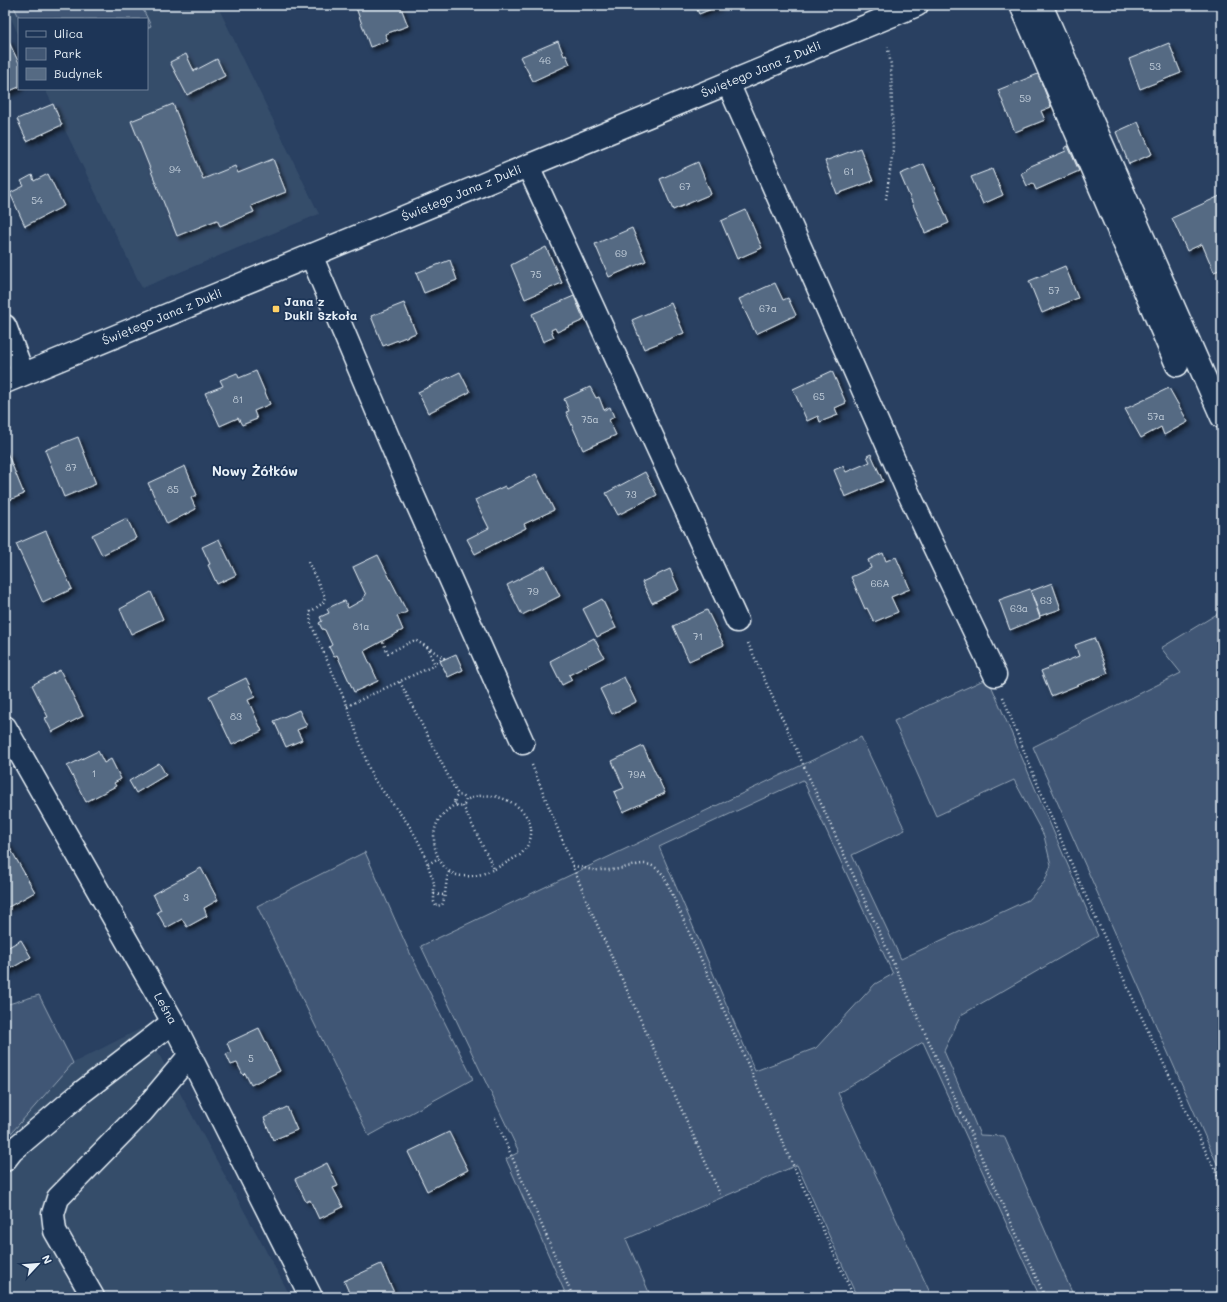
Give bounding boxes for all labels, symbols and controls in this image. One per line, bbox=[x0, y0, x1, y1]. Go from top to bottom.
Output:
legend bbox=[18, 18, 148, 90]
text: Ulica bbox=[54, 25, 83, 41]
street label: Świętego Jana z Dukli bbox=[698, 37, 823, 100]
text: Park bbox=[54, 45, 81, 61]
house number: 46 bbox=[539, 53, 551, 67]
house number: 53 bbox=[1149, 59, 1161, 73]
text: Budynek bbox=[54, 65, 102, 81]
house number: 59 bbox=[1019, 91, 1031, 105]
street label: Świętego Jana z Dukli bbox=[399, 160, 524, 224]
house number: 94 bbox=[169, 162, 181, 176]
house number: 61 bbox=[844, 164, 854, 178]
house number: 67 bbox=[679, 179, 691, 193]
house number: 54 bbox=[31, 193, 43, 207]
house number: 69 bbox=[615, 246, 627, 260]
house number: 75 bbox=[530, 267, 542, 281]
house number: 57 bbox=[1048, 283, 1060, 297]
street label: Świętego Jana z Dukli bbox=[99, 284, 224, 348]
place label: Jana z Dukli Szkoła bbox=[284, 293, 357, 323]
house number: 67a bbox=[759, 301, 777, 315]
marker: Jana z Dukli Szkoła bbox=[271, 304, 281, 314]
house number: 65 bbox=[813, 389, 825, 403]
house number: 81 bbox=[233, 392, 243, 406]
house number: 57a bbox=[1147, 409, 1165, 423]
house number: 75a bbox=[581, 412, 599, 426]
house number: 87 bbox=[65, 460, 77, 474]
district label: Nowy Żółków bbox=[212, 462, 298, 480]
house number: 85 bbox=[167, 482, 179, 496]
house number: 73 bbox=[625, 487, 637, 501]
house number: 66A bbox=[871, 576, 890, 590]
house number: 79 bbox=[527, 584, 539, 598]
house number: 63 bbox=[1040, 593, 1052, 607]
house number: 63a bbox=[1010, 601, 1028, 615]
house number: 81a bbox=[353, 619, 369, 633]
house number: 71 bbox=[693, 629, 703, 643]
house number: 83 bbox=[230, 709, 242, 723]
house number: 1 bbox=[92, 766, 96, 780]
house number: 79A bbox=[628, 767, 646, 781]
house number: 3 bbox=[183, 890, 189, 904]
street label: Leśna bbox=[151, 989, 182, 1027]
house number: 5 bbox=[248, 1051, 254, 1065]
north arrow bbox=[18, 1244, 58, 1284]
text: N bbox=[39, 1252, 56, 1266]

